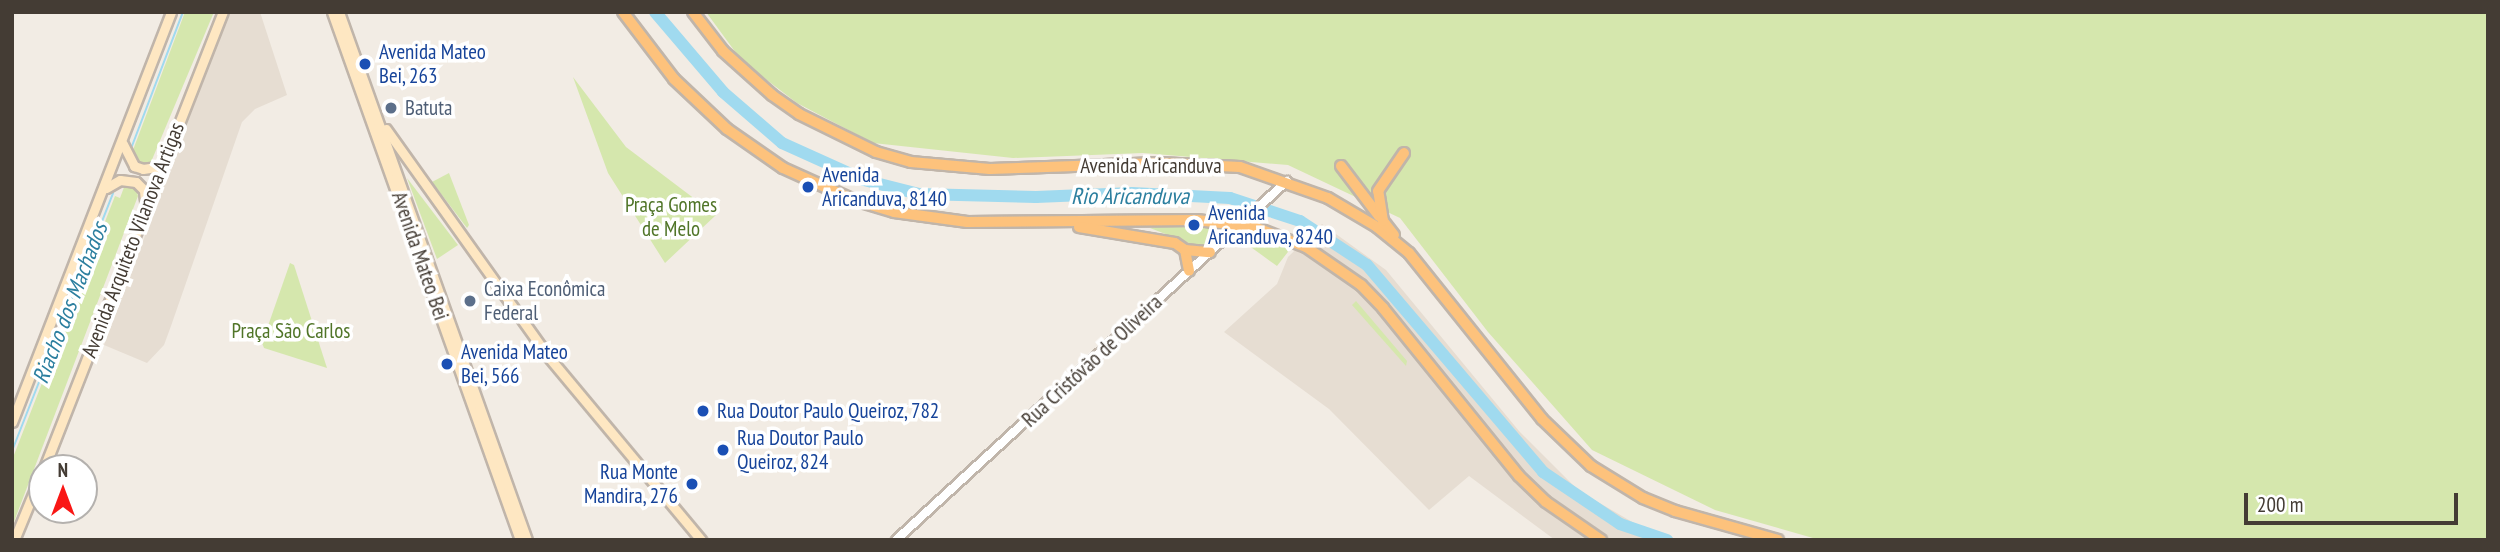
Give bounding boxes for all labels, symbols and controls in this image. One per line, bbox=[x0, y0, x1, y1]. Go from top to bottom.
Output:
place label: Avenida Mateo Bei, 263 bbox=[379, 39, 486, 89]
marker: Avenida Mateo Bei, 263 bbox=[357, 56, 373, 72]
place label: Batuta bbox=[405, 95, 452, 121]
marker: Batuta bbox=[383, 100, 399, 116]
street label: Avenida Arquiteto Vilanova Artigas bbox=[76, 118, 190, 362]
street label: Avenida Aricanduva bbox=[1080, 153, 1222, 179]
place label: Avenida Aricanduva, 8140 bbox=[822, 162, 948, 212]
marker: Avenida Aricanduva, 8140 bbox=[800, 179, 816, 195]
water label: Rio Aricanduva bbox=[1071, 182, 1189, 210]
street label: Avenida Mateo Bei bbox=[386, 188, 454, 324]
park label: Praça Gomes de Melo bbox=[625, 192, 717, 242]
place label: Avenida Aricanduva, 8240 bbox=[1208, 200, 1334, 250]
marker: Avenida Aricanduva, 8240 bbox=[1186, 217, 1202, 233]
water label: Riacho dos Machados bbox=[27, 219, 113, 387]
place label: Caixa Econômica Federal bbox=[484, 276, 605, 326]
street label: Rua Cristóvão de Oliveira bbox=[1017, 290, 1167, 432]
marker: Caixa Econômica Federal bbox=[462, 293, 478, 309]
park label: Praça São Carlos bbox=[232, 318, 350, 344]
place label: Avenida Mateo Bei, 566 bbox=[461, 339, 568, 389]
marker: Avenida Mateo Bei, 566 bbox=[439, 356, 455, 372]
place label: Rua Doutor Paulo Queiroz, 782 bbox=[717, 398, 941, 424]
marker: Rua Doutor Paulo Queiroz, 782 bbox=[695, 403, 711, 419]
place label: Rua Doutor Paulo Queiroz, 824 bbox=[737, 425, 864, 475]
marker: Rua Doutor Paulo Queiroz, 824 bbox=[715, 442, 731, 458]
north arrow bbox=[28, 454, 98, 524]
text: N bbox=[58, 458, 68, 482]
place label: Rua Monte Mandira, 276 bbox=[582, 459, 678, 509]
marker: Rua Monte Mandira, 276 bbox=[684, 476, 700, 492]
scale bar bbox=[2248, 478, 2462, 522]
text: 200 m bbox=[2257, 491, 2303, 518]

